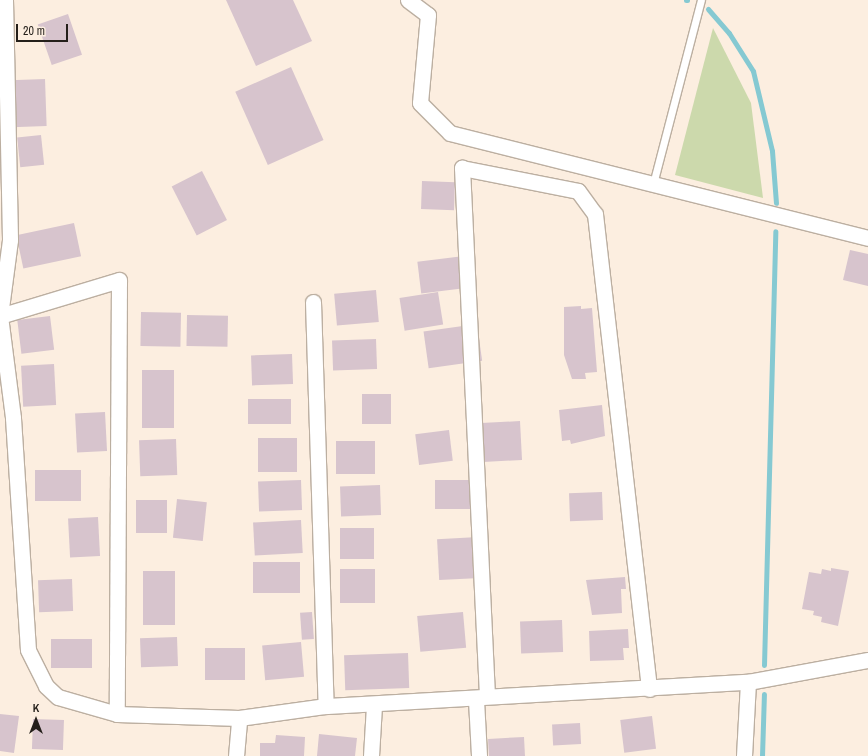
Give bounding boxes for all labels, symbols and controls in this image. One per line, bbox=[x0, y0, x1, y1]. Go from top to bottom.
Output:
scale bar bbox=[18, 16, 70, 42]
text: 20 m bbox=[23, 23, 45, 39]
north arrow bbox=[16, 700, 56, 740]
text: K bbox=[33, 701, 39, 715]

